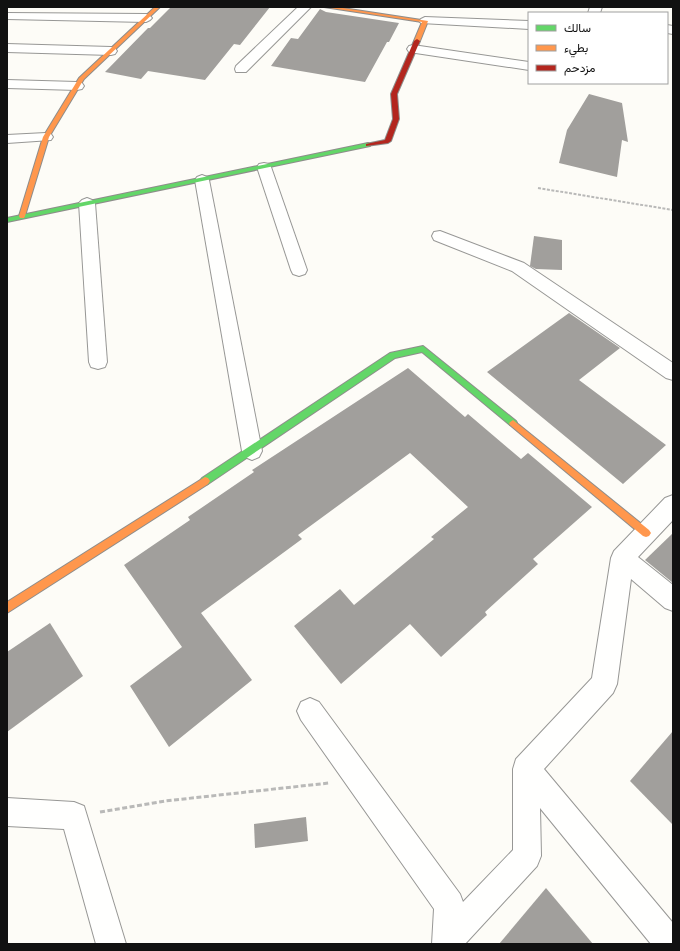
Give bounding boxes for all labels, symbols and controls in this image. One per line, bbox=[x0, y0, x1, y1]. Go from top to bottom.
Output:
legend bbox=[528, 12, 668, 84]
text: سالك bbox=[564, 21, 591, 35]
text: بطيء bbox=[564, 41, 588, 58]
text: مزدحم bbox=[564, 61, 595, 76]

